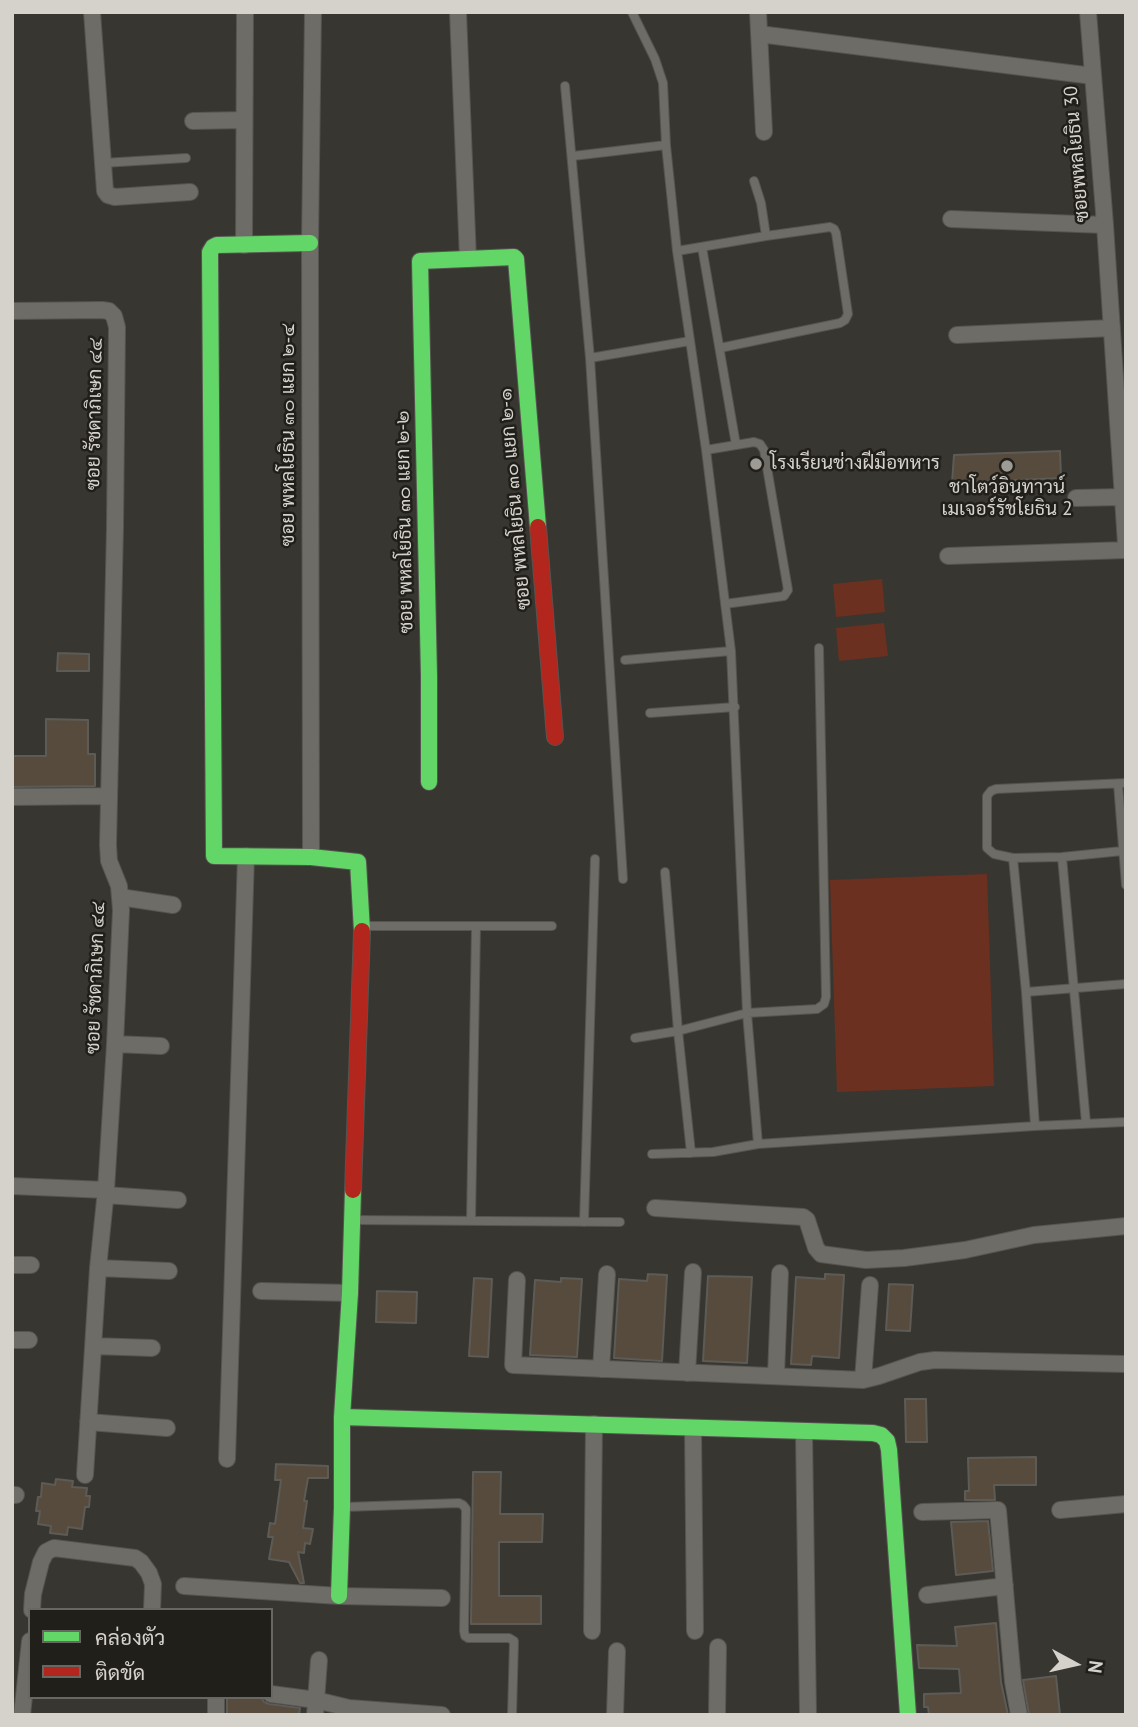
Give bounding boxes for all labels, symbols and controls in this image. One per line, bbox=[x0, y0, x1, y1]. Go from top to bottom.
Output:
street label: ซอยพหลโยธิน 30 bbox=[1060, 85, 1094, 223]
street label: ซอย พหลโยธิน ๓๐ แยก ๒-๔ bbox=[278, 324, 300, 546]
street label: ซอย รัชดาภิเษก ๔๔ bbox=[82, 338, 108, 490]
street label: ซอย พหลโยธิน ๓๐ แยก ๒-๑ bbox=[494, 387, 536, 611]
street label: ซอย พหลโยธิน ๓๐ แยก ๒-๒ bbox=[392, 410, 418, 634]
place label: โรงเรียนช่างฝีมือทหาร bbox=[770, 453, 940, 475]
marker: โรงเรียนช่างฝีมือทหาร bbox=[748, 456, 764, 472]
marker: ชาโตว์อินทาวน์ เมเจอร์รัชโยธิน 2 bbox=[999, 458, 1015, 474]
place label: ชาโตว์อินทาวน์ เมเจอร์รัชโยธิน 2 bbox=[942, 477, 1072, 521]
street label: ซอย รัชดาภิเษก ๔๔ bbox=[82, 902, 110, 1054]
legend bbox=[28, 1608, 273, 1699]
text: คล่องตัว bbox=[95, 1624, 165, 1651]
north arrow bbox=[1040, 1629, 1110, 1699]
text: ติดขัด bbox=[95, 1659, 145, 1686]
text: N bbox=[1083, 1659, 1109, 1675]

